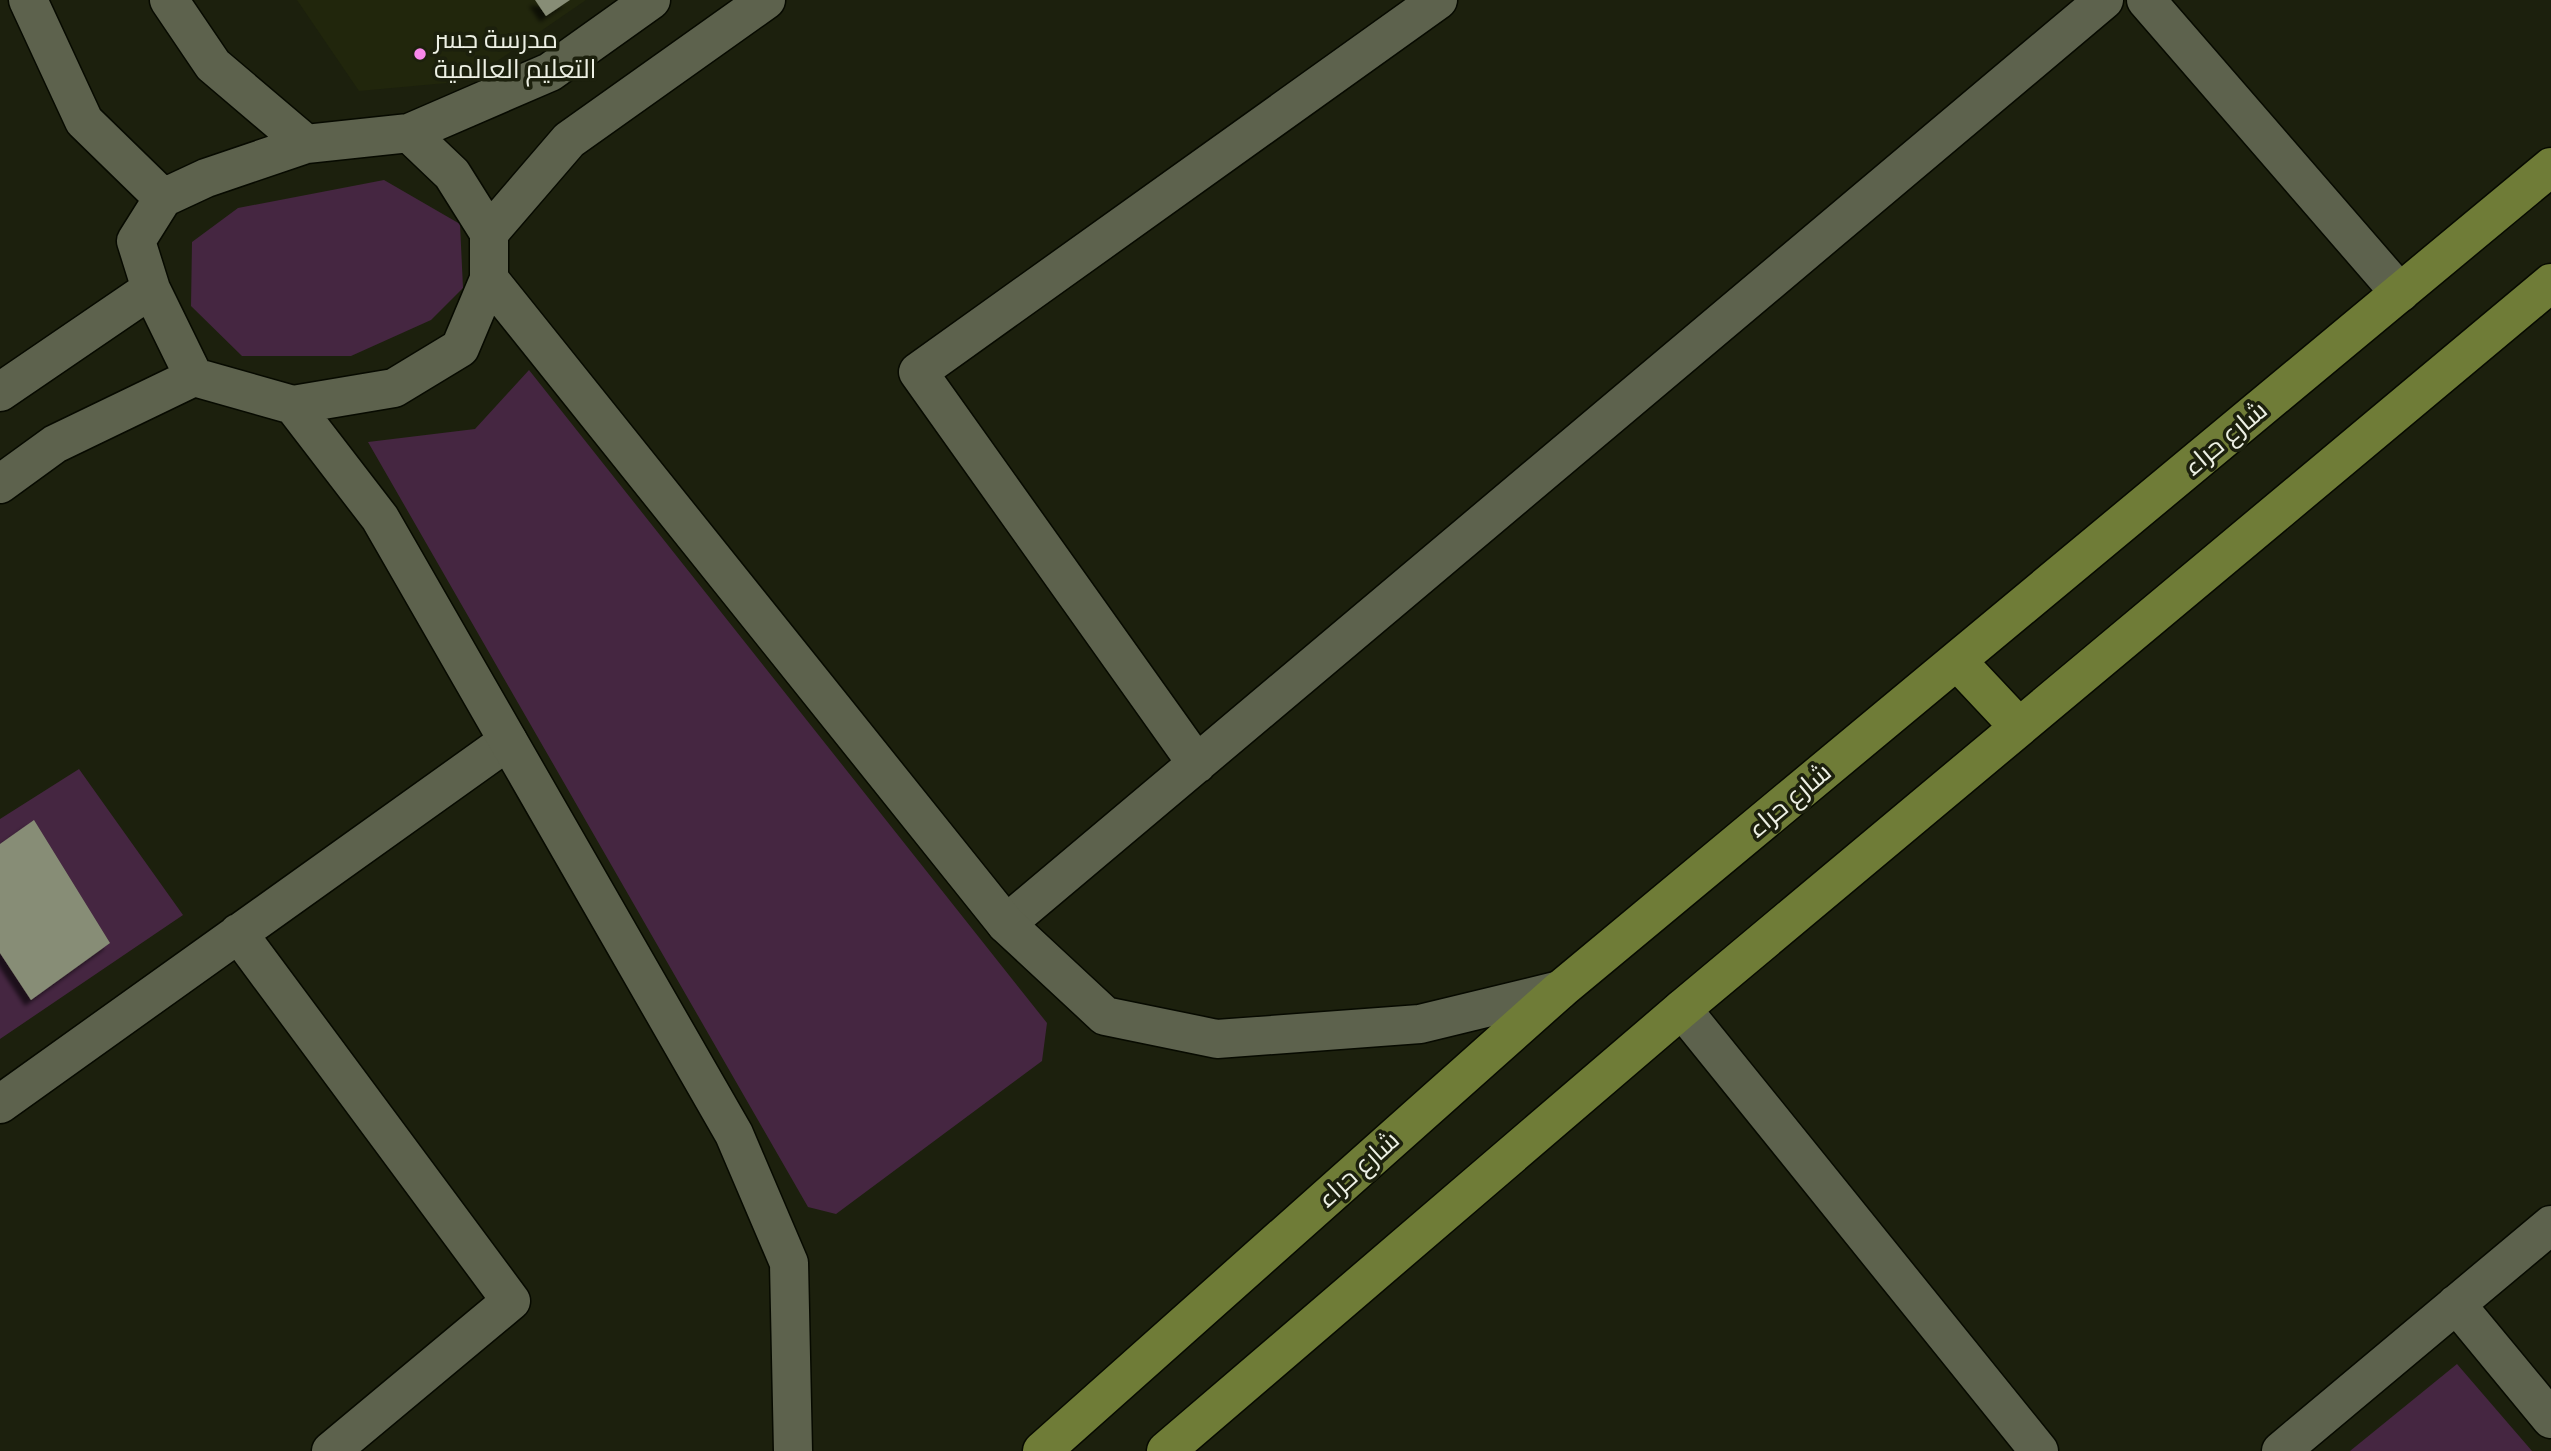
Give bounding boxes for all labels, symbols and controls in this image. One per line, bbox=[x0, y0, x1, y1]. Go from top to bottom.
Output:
place label: مدرسة جسر التعليم العالمية bbox=[432, 22, 597, 87]
marker: مدرسة جسر التعليم العالمية bbox=[412, 46, 428, 62]
street label: شارع حراء bbox=[2176, 393, 2274, 483]
street label: شارع حراء bbox=[1740, 755, 1838, 845]
street label: شارع حراء bbox=[1310, 1123, 1406, 1215]

